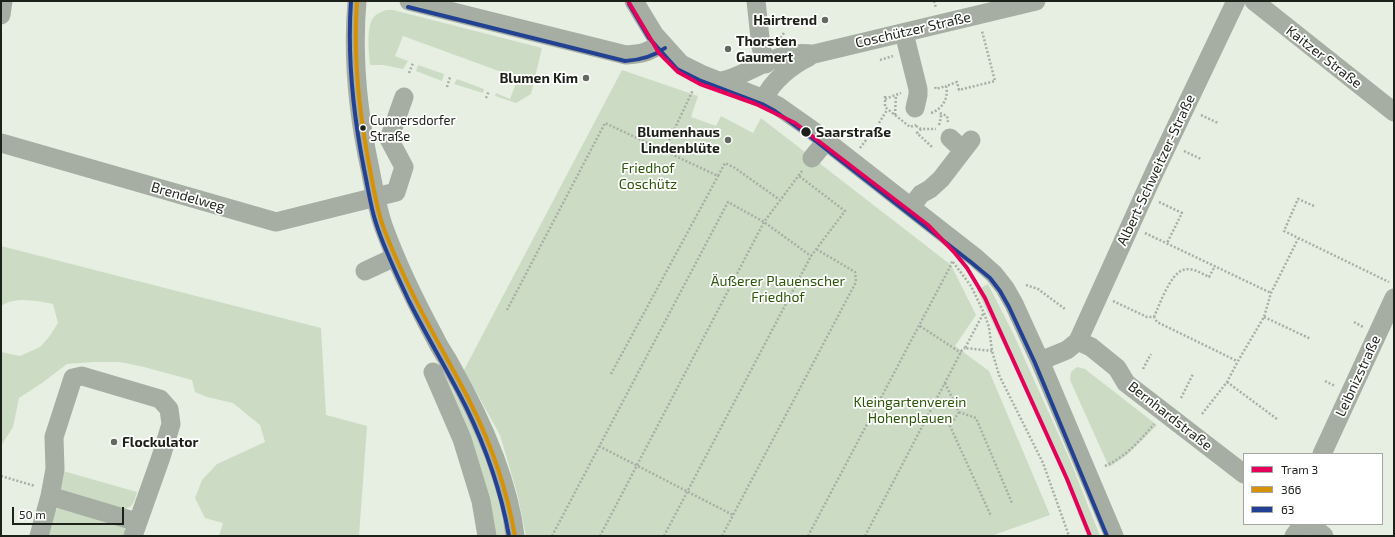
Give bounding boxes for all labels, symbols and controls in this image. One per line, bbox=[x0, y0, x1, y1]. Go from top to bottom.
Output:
street label: Coschützer Straße bbox=[854, 9, 972, 51]
place label: Hairtrend bbox=[753, 12, 817, 28]
marker: Hairtrend bbox=[820, 15, 830, 25]
street label: Kaitzer Straße bbox=[1283, 22, 1365, 92]
place label: Thorsten Gaumert bbox=[736, 33, 797, 66]
marker: Thorsten Gaumert bbox=[723, 44, 733, 54]
place label: Blumen Kim bbox=[499, 70, 578, 86]
marker: Blumen Kim bbox=[581, 73, 591, 83]
street label: Albert-Schweitzer-Straße bbox=[1113, 92, 1199, 248]
place label: Cunnersdorfer Straße bbox=[370, 113, 456, 144]
marker: Cunnersdorfer Straße bbox=[358, 123, 368, 133]
place label: Blumenhaus Lindenblüte bbox=[637, 124, 720, 156]
place label: Saarstraße bbox=[816, 124, 891, 140]
marker: Saarstraße bbox=[799, 125, 813, 139]
marker: Blumenhaus Lindenblüte bbox=[723, 135, 733, 145]
park label: Friedhof Coschütz bbox=[619, 160, 677, 192]
street label: Brendelweg bbox=[149, 178, 227, 216]
park label: Äußerer Plauenscher Friedhof bbox=[711, 273, 845, 306]
street label: Leibnizstraße bbox=[1332, 333, 1384, 419]
street label: Bernhardstraße bbox=[1125, 378, 1215, 454]
park label: Kleingartenverein Hohenplauen bbox=[854, 394, 966, 426]
place label: Flockulator bbox=[122, 434, 198, 450]
marker: Flockulator bbox=[109, 437, 119, 447]
legend bbox=[1243, 453, 1383, 525]
text: Tram 3 bbox=[1281, 462, 1318, 476]
text: 366 bbox=[1281, 482, 1301, 496]
scale bar bbox=[14, 499, 126, 525]
text: 63 bbox=[1281, 502, 1295, 516]
text: 50 m bbox=[19, 507, 46, 521]

